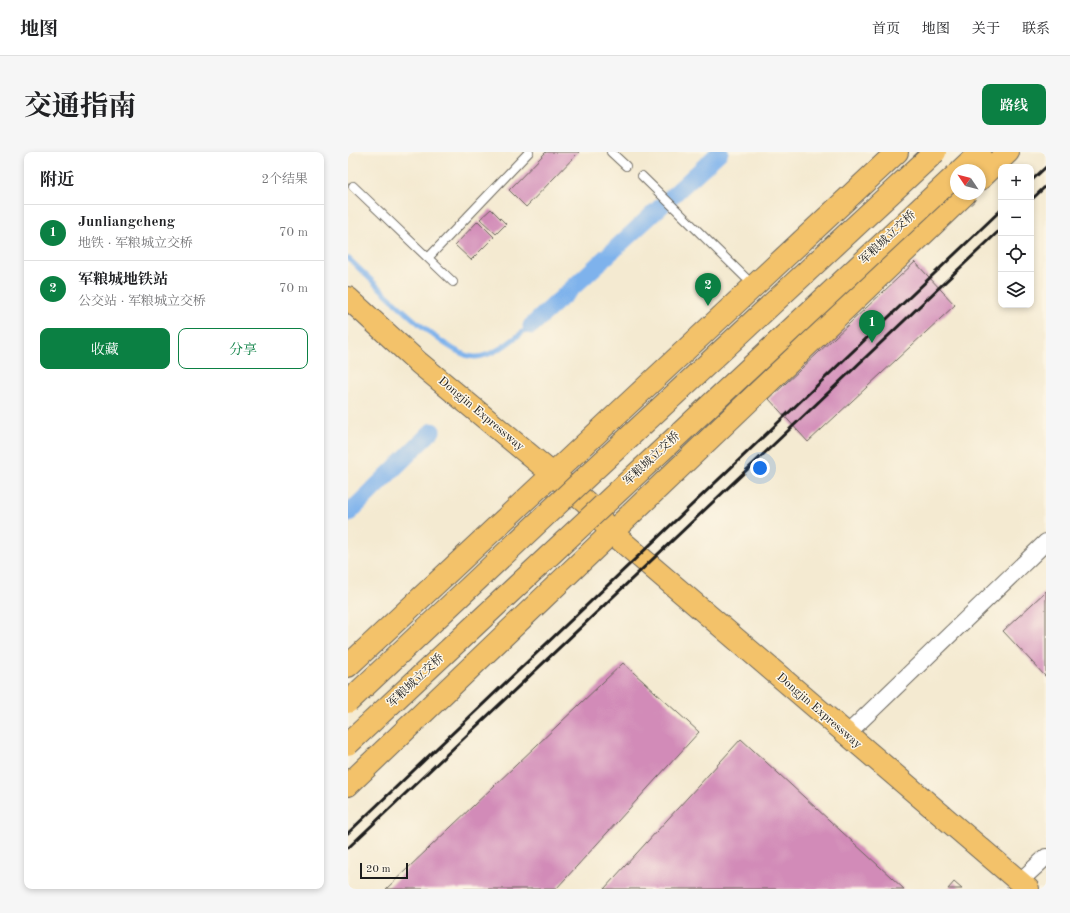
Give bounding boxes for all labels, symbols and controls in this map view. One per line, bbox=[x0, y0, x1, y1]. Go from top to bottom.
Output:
text: 地图 bbox=[20, 21, 58, 40]
text: 首页 bbox=[872, 22, 900, 36]
text: 地图 bbox=[922, 22, 950, 36]
text: 关于 bbox=[972, 22, 1000, 36]
text: 联系 bbox=[1022, 22, 1050, 36]
button: 路线 bbox=[982, 84, 1046, 125]
text: 交通指南 bbox=[24, 94, 136, 122]
north arrow bbox=[950, 164, 986, 200]
map controls bbox=[998, 164, 1034, 308]
button: + bbox=[998, 164, 1034, 200]
text: 附近 bbox=[40, 172, 74, 189]
text: 2个结果 bbox=[261, 173, 308, 186]
button: − bbox=[998, 200, 1034, 236]
street label: 军粮城立交桥 bbox=[856, 208, 918, 267]
text: Junliangcheng bbox=[78, 215, 175, 230]
text: 1 bbox=[49, 226, 57, 239]
text: 70 m bbox=[279, 226, 308, 239]
button: locate bbox=[998, 236, 1034, 272]
text: 地铁 · 军粮城立交桥 bbox=[78, 237, 193, 250]
button: layers bbox=[998, 272, 1034, 308]
text: 军粮城地铁站 bbox=[78, 273, 168, 288]
pin: 2 bbox=[695, 273, 721, 306]
text: 2 bbox=[49, 282, 57, 295]
text: 70 m bbox=[279, 282, 308, 295]
text: 公交站 · 军粮城立交桥 bbox=[78, 295, 206, 308]
pin: 1 bbox=[859, 310, 885, 343]
button: 收藏 bbox=[40, 328, 170, 369]
button: 分享 bbox=[178, 328, 308, 369]
street label: Dongjin Expressway bbox=[436, 375, 527, 454]
street label: 军粮城立交桥 bbox=[620, 429, 682, 488]
your location bbox=[750, 458, 770, 478]
street label: 军粮城立交桥 bbox=[384, 651, 446, 710]
street label: Dongjin Expressway bbox=[774, 671, 864, 751]
scale bar bbox=[360, 861, 408, 880]
text: 20 m bbox=[366, 864, 391, 875]

